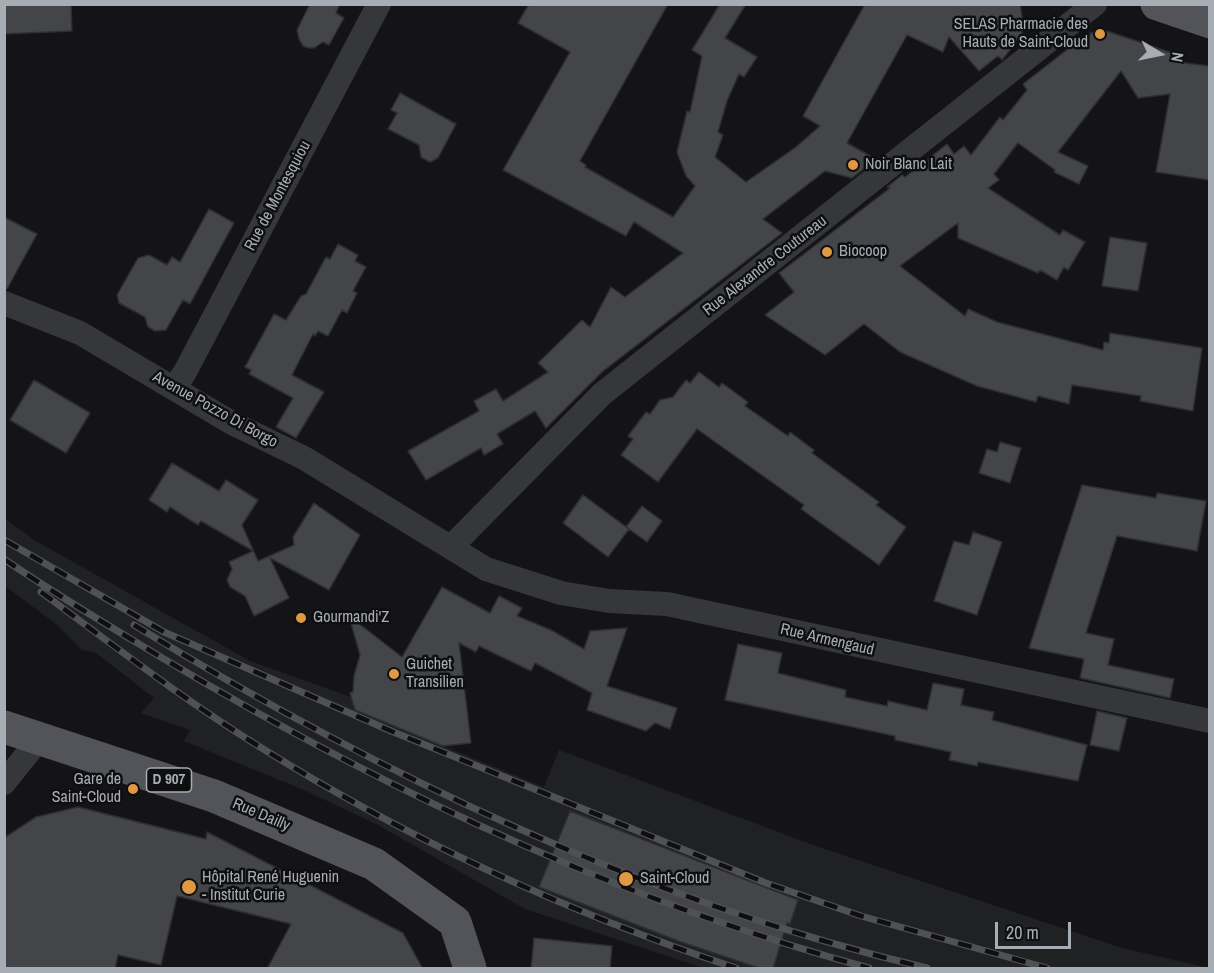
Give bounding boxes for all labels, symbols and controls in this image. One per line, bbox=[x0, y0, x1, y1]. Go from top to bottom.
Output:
place label: SELAS Pharmacie des Hauts de Saint-Cloud bbox=[954, 15, 1088, 53]
north arrow bbox=[1130, 24, 1190, 84]
marker: SELAS Pharmacie des Hauts de Saint-Cloud bbox=[1093, 27, 1107, 41]
text: N bbox=[1166, 51, 1189, 64]
street label: Rue de Montesquiou bbox=[241, 138, 315, 254]
place label: Noir Blanc Lait bbox=[865, 155, 952, 175]
marker: Noir Blanc Lait bbox=[846, 158, 860, 172]
street label: Rue Alexandre Coutureau bbox=[699, 212, 831, 320]
place label: Biocoop bbox=[839, 242, 887, 262]
marker: Biocoop bbox=[820, 245, 834, 259]
street label: Avenue Pozzo Di Borgo bbox=[149, 368, 281, 452]
place label: Gourmandi'Z bbox=[313, 608, 389, 628]
marker: Gourmandi'Z bbox=[294, 611, 308, 625]
street label: Rue Armengaud bbox=[778, 620, 876, 660]
place label: Guichet Transilien bbox=[406, 655, 464, 693]
marker: Guichet Transilien bbox=[387, 667, 401, 681]
road number: D 907 bbox=[146, 768, 192, 792]
place label: Gare de Saint-Cloud bbox=[52, 770, 121, 808]
marker: Gare de Saint-Cloud bbox=[126, 782, 140, 796]
street label: Rue Dailly bbox=[229, 794, 293, 836]
place label: Hôpital René Huguenin - Institut Curie bbox=[202, 868, 339, 906]
place label: Saint-Cloud bbox=[640, 869, 709, 889]
marker: Saint-Cloud bbox=[617, 870, 635, 888]
marker: Hôpital René Huguenin - Institut Curie bbox=[180, 878, 198, 896]
scale bar bbox=[998, 910, 1074, 948]
text: 20 m bbox=[1006, 920, 1039, 945]

